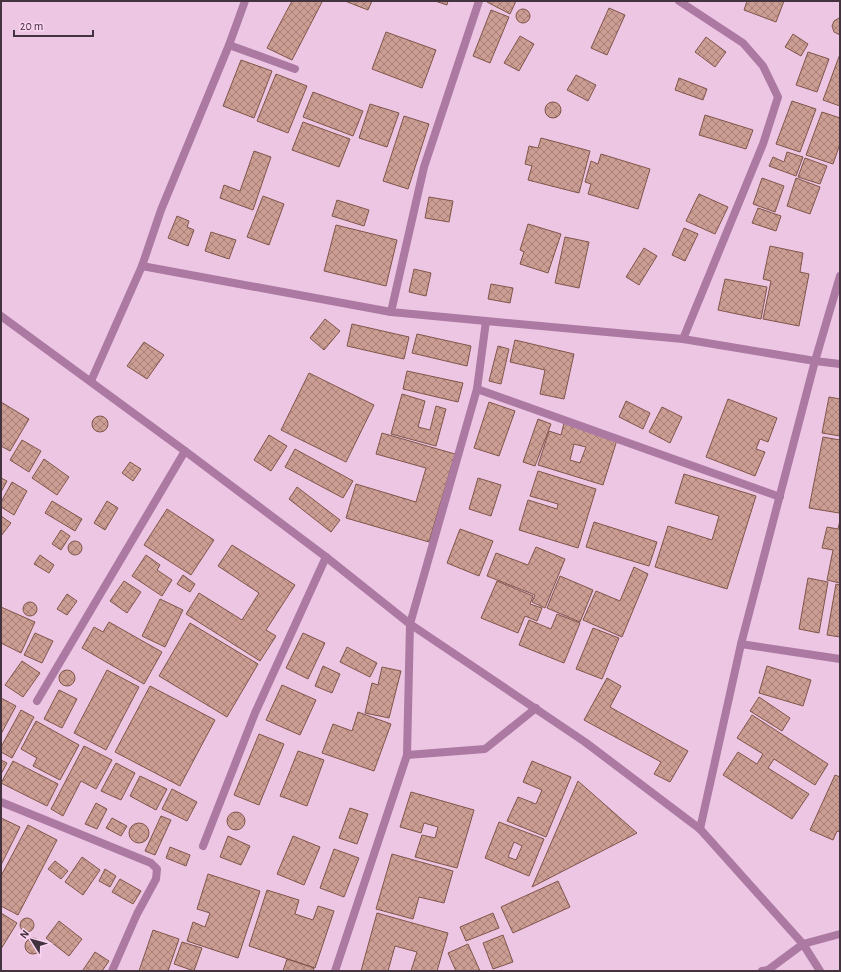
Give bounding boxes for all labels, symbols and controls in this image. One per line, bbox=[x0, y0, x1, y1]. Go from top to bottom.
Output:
scale bar bbox=[14, 12, 93, 38]
text: 20 m bbox=[20, 20, 43, 32]
north arrow bbox=[12, 920, 52, 960]
text: N bbox=[18, 928, 31, 941]

